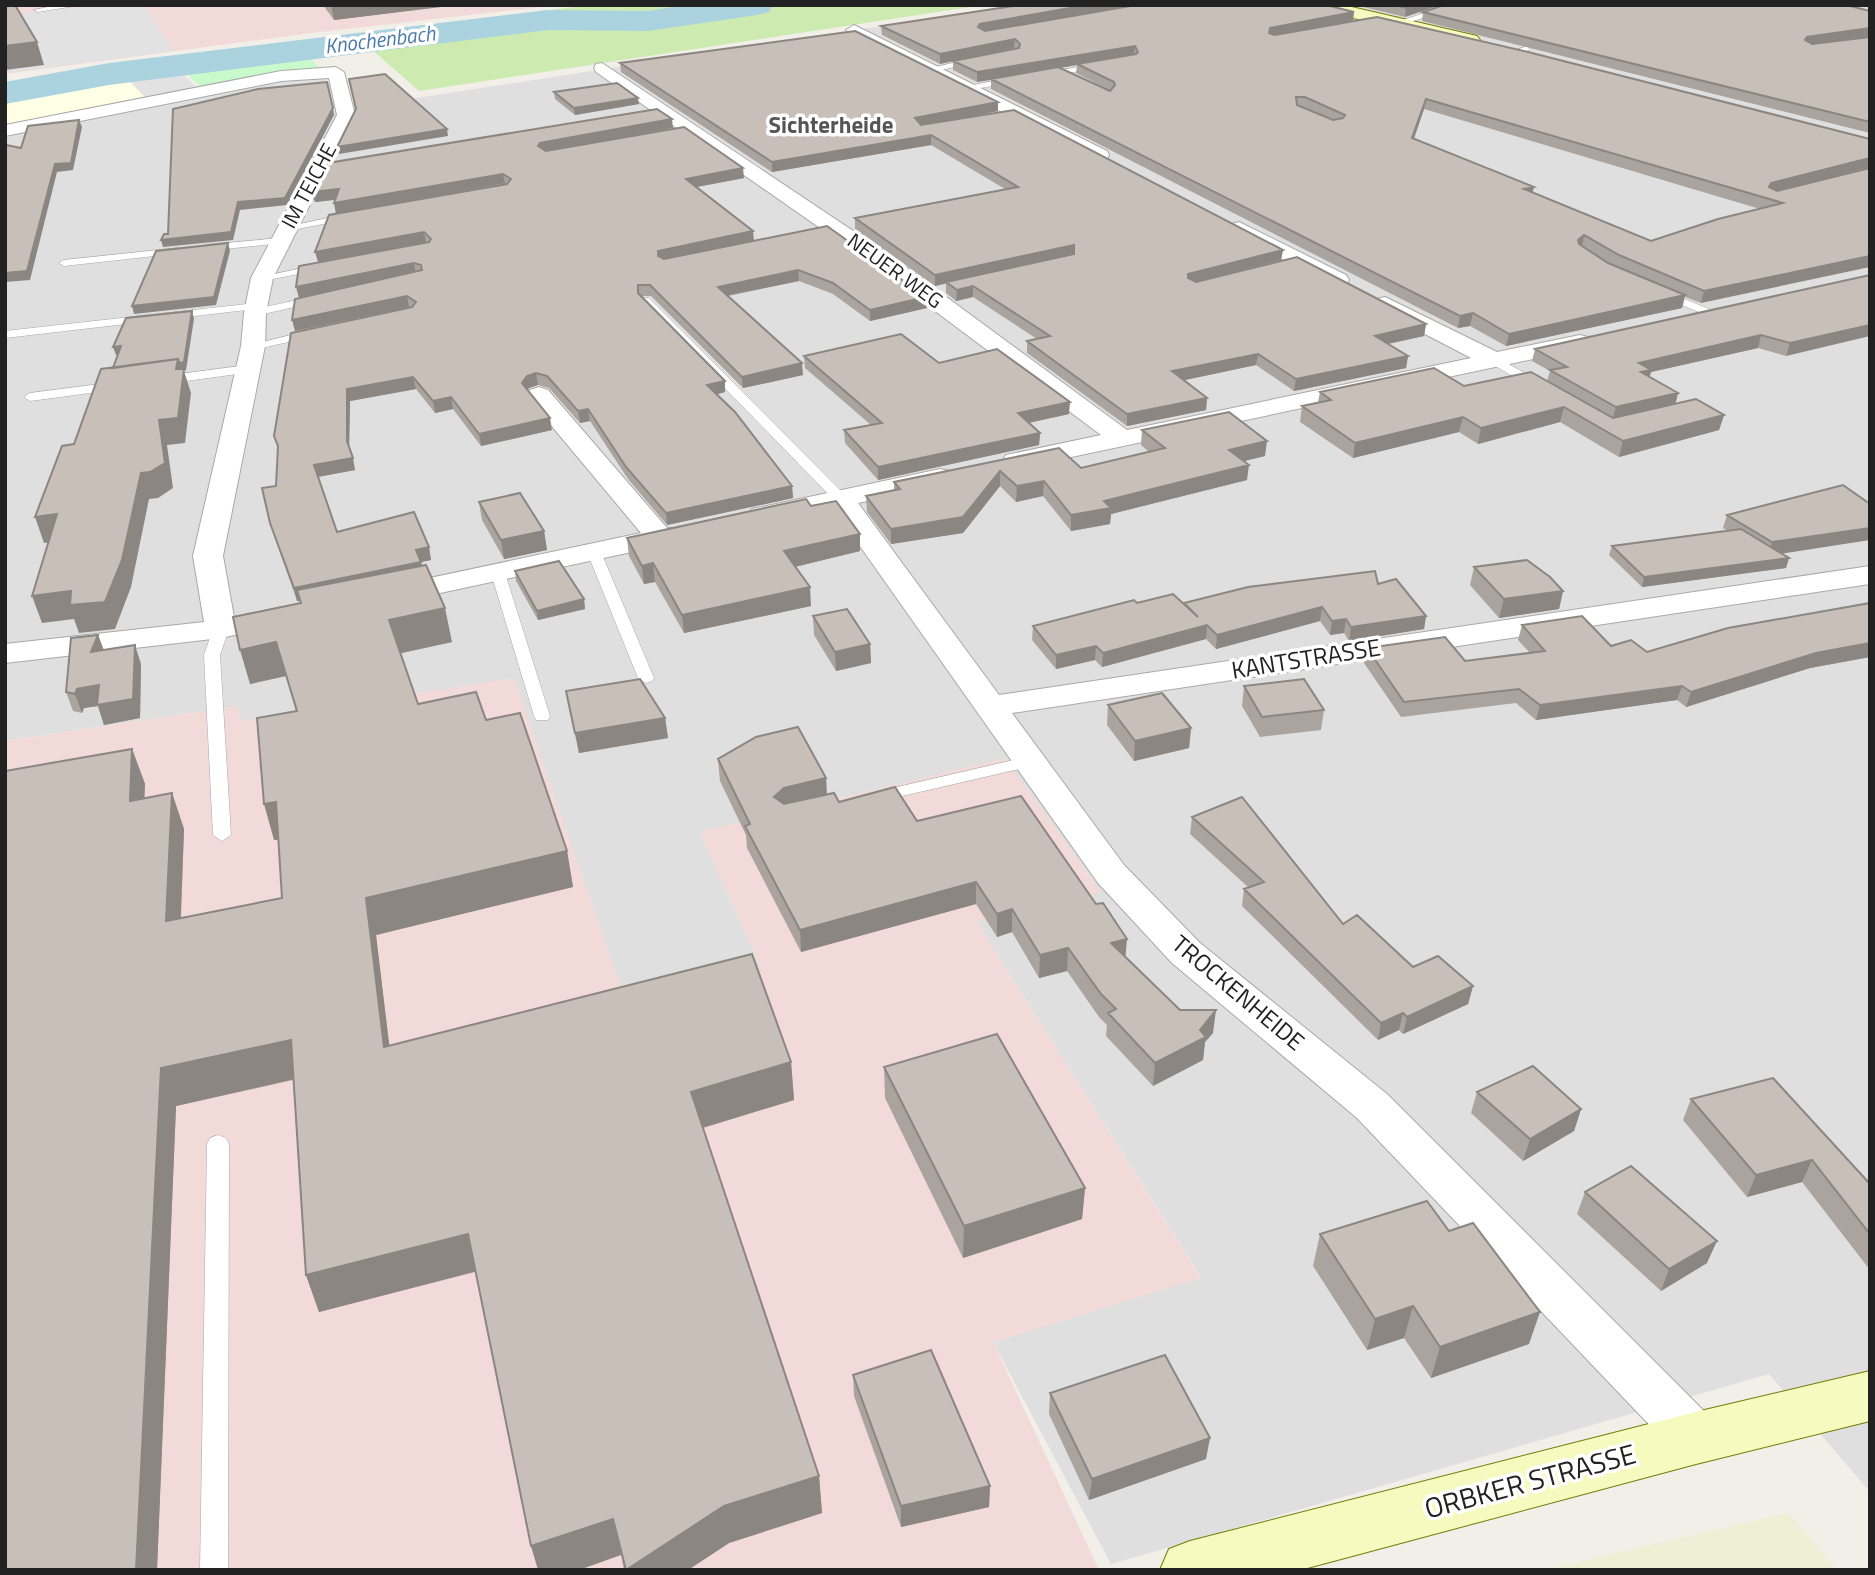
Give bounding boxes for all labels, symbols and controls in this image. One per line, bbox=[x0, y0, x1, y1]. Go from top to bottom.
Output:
water label: Knochenbach bbox=[323, 16, 437, 62]
district label: Sichterheide bbox=[769, 107, 893, 142]
street label: IM TEICHE bbox=[272, 137, 344, 234]
street label: NEUER WEG bbox=[841, 224, 950, 316]
street label: KANTSTRASSE bbox=[1229, 628, 1383, 688]
street label: TROCKENHEIDE bbox=[1164, 926, 1313, 1059]
street label: ORBKER STRASSE bbox=[1419, 1432, 1640, 1529]

